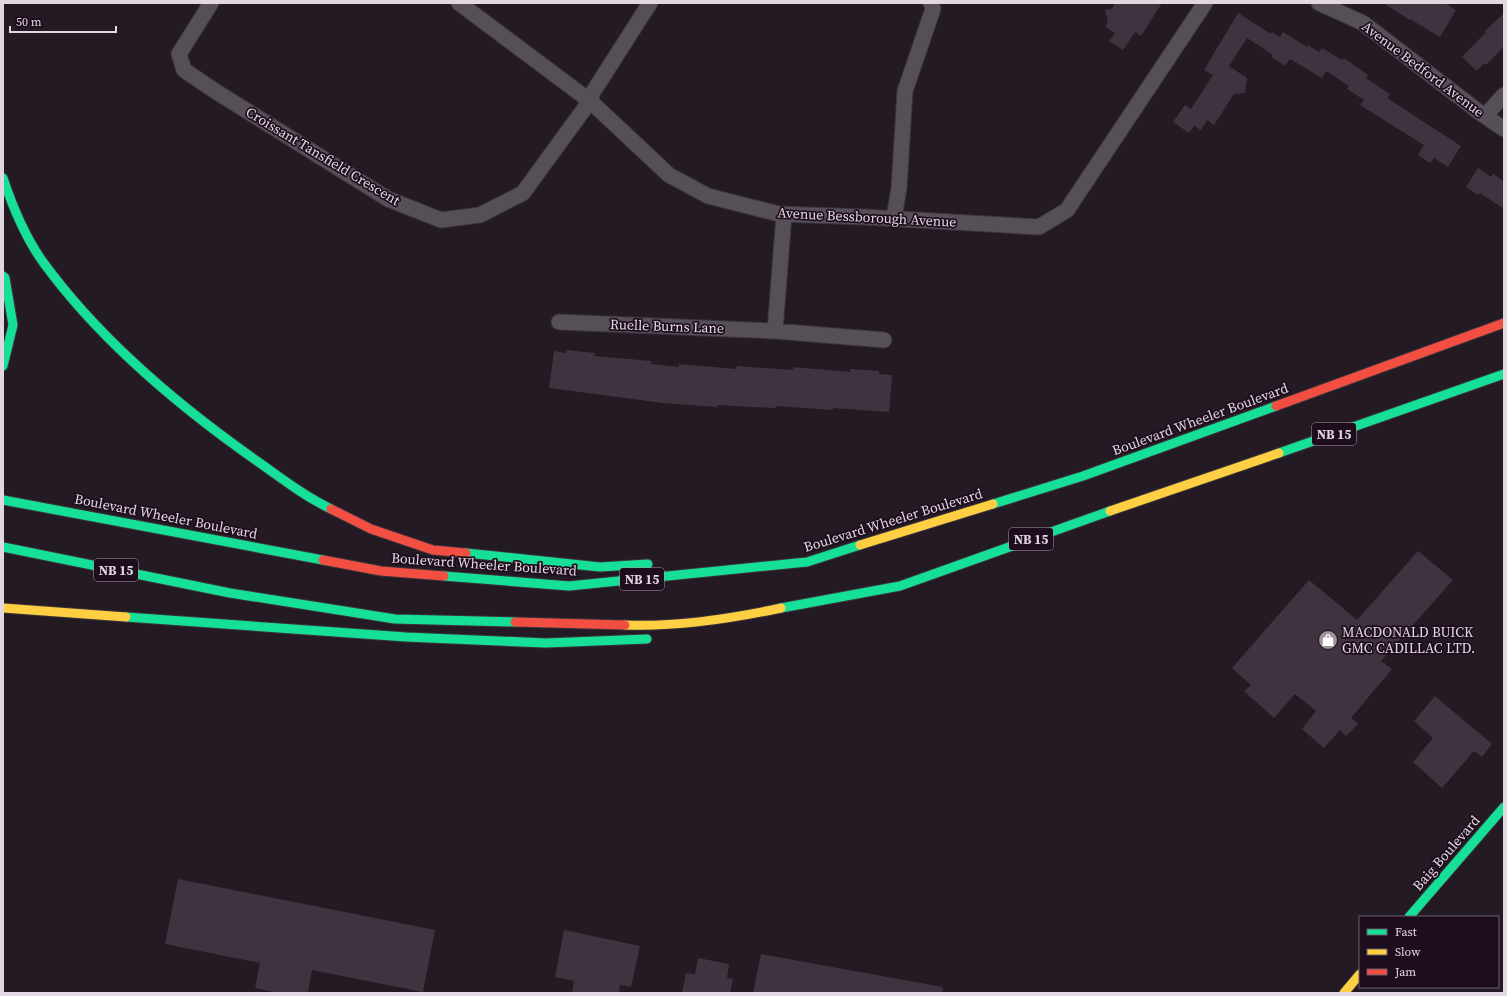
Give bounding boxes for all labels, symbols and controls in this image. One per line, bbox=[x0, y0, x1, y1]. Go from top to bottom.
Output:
scale bar bbox=[10, 8, 116, 34]
text: 50 m bbox=[16, 14, 42, 30]
street label: Avenue Bedford Avenue bbox=[1358, 16, 1488, 122]
street label: Croissant Tansfield Crescent bbox=[242, 102, 404, 210]
street label: Avenue Bessborough Avenue bbox=[777, 202, 957, 232]
street label: Ruelle Burns Lane bbox=[610, 314, 724, 338]
street label: Boulevard Wheeler Boulevard bbox=[1109, 378, 1291, 460]
road number: NB 15 bbox=[1312, 423, 1356, 445]
street label: Boulevard Wheeler Boulevard bbox=[801, 483, 985, 557]
street label: Boulevard Wheeler Boulevard bbox=[73, 488, 259, 544]
road number: NB 15 bbox=[1009, 528, 1053, 550]
street label: Boulevard Wheeler Boulevard bbox=[391, 548, 578, 580]
road number: NB 15 bbox=[94, 559, 138, 581]
road number: NB 15 bbox=[620, 568, 664, 590]
place label: MACDONALD BUICK GMC CADILLAC LTD. bbox=[1342, 622, 1475, 658]
shop icon: MACDONALD BUICK GMC CADILLAC LTD. bbox=[1317, 629, 1339, 651]
street label: Baig Boulevard bbox=[1408, 811, 1484, 895]
legend bbox=[1359, 916, 1499, 988]
text: Fast bbox=[1395, 924, 1417, 940]
text: Slow bbox=[1395, 944, 1421, 960]
text: Jam bbox=[1394, 964, 1416, 980]

